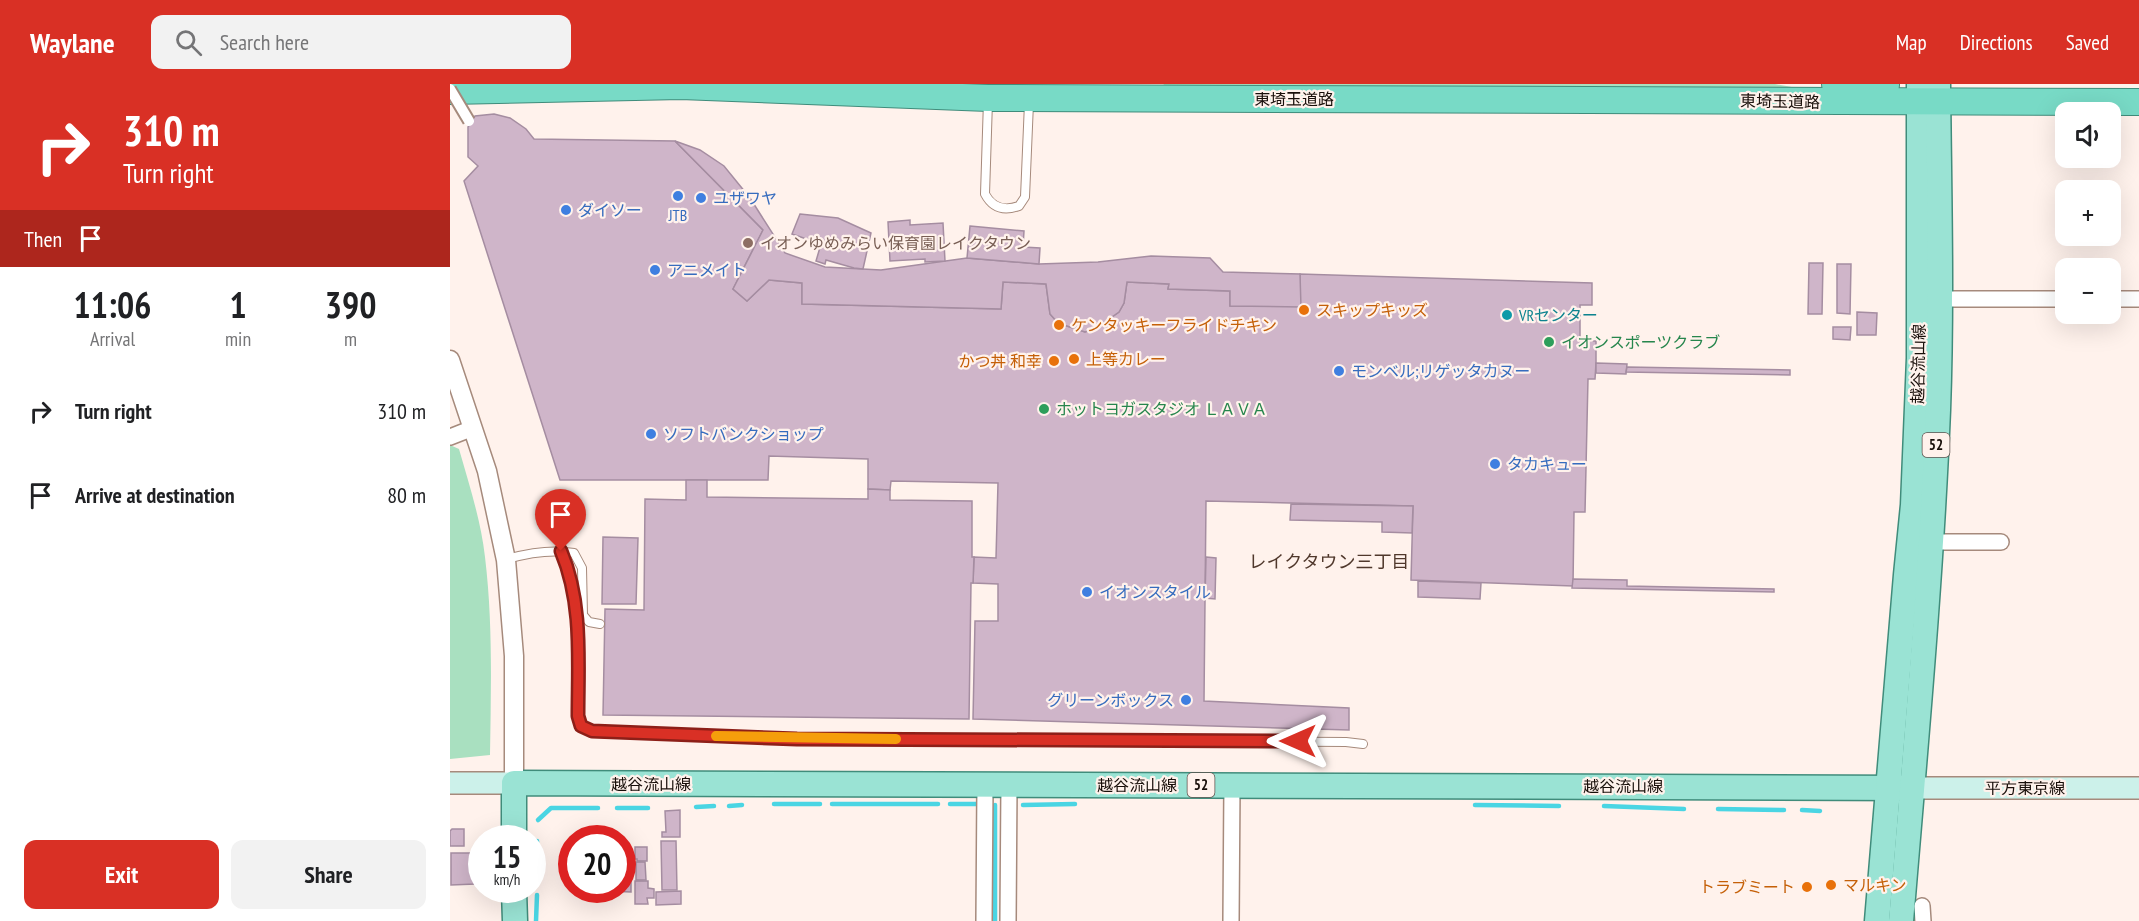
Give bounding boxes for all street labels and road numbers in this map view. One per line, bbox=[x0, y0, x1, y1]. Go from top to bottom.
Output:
street label: 東埼玉道路 bbox=[1254, 89, 1334, 109]
street label: 東埼玉道路 bbox=[1740, 90, 1820, 112]
street label: 越谷流山線 bbox=[1907, 324, 1929, 404]
road number: 52 bbox=[1922, 433, 1950, 457]
road number: 52 bbox=[1188, 773, 1214, 797]
street label: 越谷流山線 bbox=[611, 774, 691, 794]
street label: 越谷流山線 bbox=[1097, 775, 1177, 795]
street label: 越谷流山線 bbox=[1583, 776, 1663, 796]
street label: 平方東京線 bbox=[1985, 778, 2065, 798]

